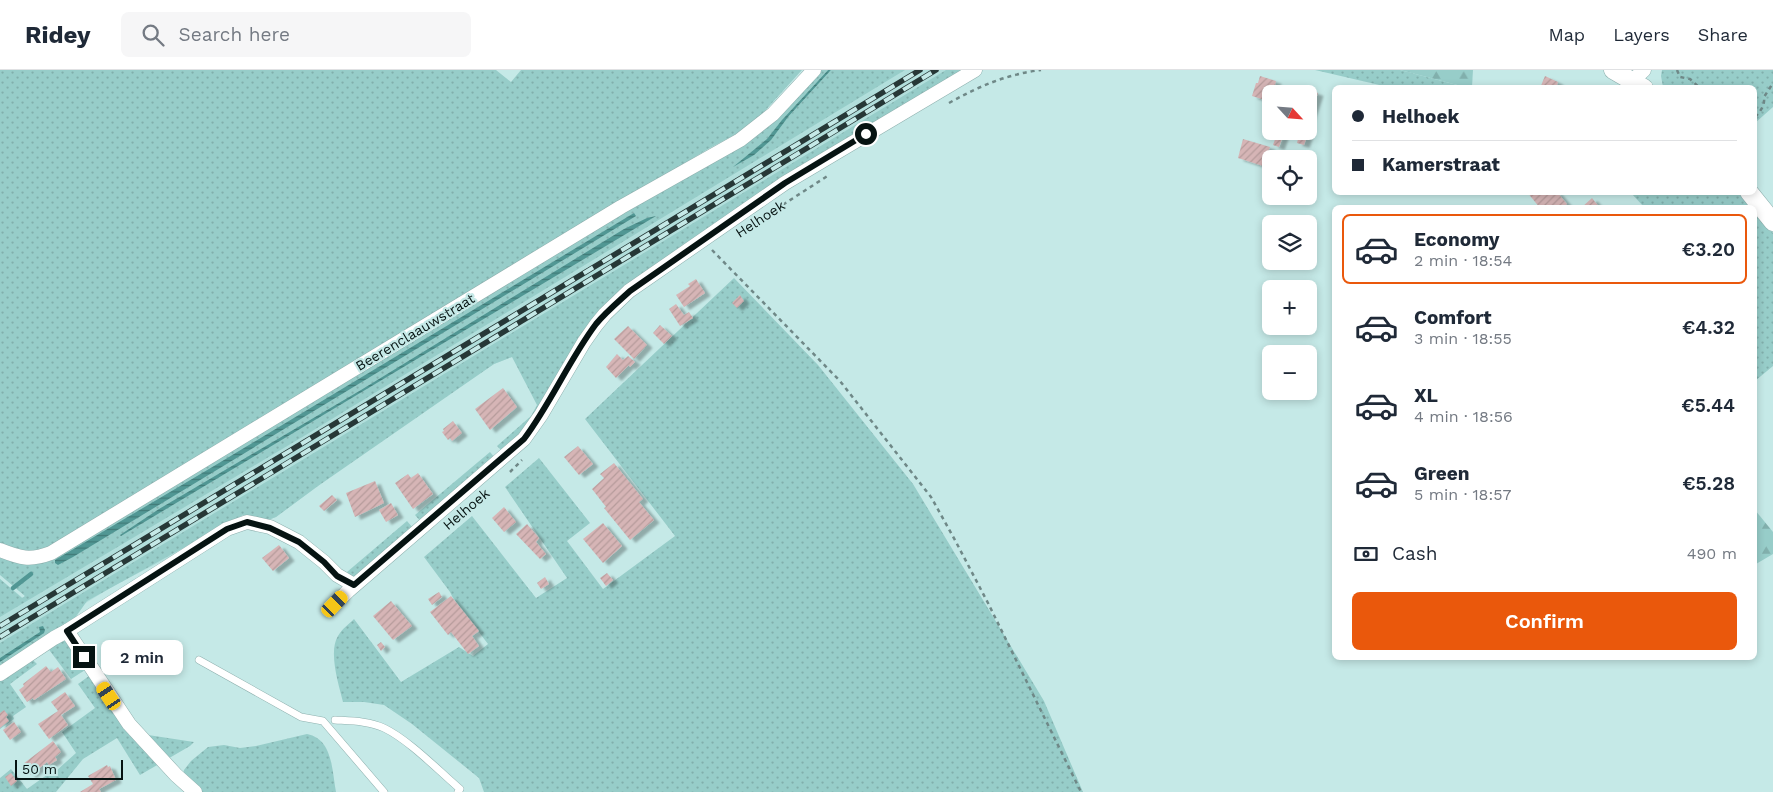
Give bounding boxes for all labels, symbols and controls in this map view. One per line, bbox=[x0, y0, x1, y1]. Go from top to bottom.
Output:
search box bbox=[121, 12, 471, 57]
text: Ridey bbox=[25, 21, 91, 49]
icon: search bbox=[139, 21, 167, 49]
text: Search here bbox=[179, 23, 290, 46]
text: Map bbox=[1548, 24, 1585, 45]
text: Layers bbox=[1613, 24, 1670, 45]
text: Share bbox=[1698, 24, 1748, 45]
north arrow bbox=[1262, 85, 1318, 140]
map controls bbox=[1262, 85, 1317, 400]
text: Helhoek bbox=[1382, 105, 1459, 128]
route start bbox=[855, 123, 877, 145]
button: locate bbox=[1262, 150, 1317, 205]
text: Kamerstraat bbox=[1382, 153, 1500, 176]
street label: Helhoek bbox=[732, 197, 788, 241]
button: layers bbox=[1262, 215, 1317, 270]
icon: car bbox=[1354, 227, 1399, 272]
text: Economy bbox=[1414, 228, 1499, 251]
text: €3.20 bbox=[1682, 238, 1735, 261]
text: 2 min · 18:54 bbox=[1414, 251, 1512, 270]
button: + bbox=[1262, 280, 1317, 335]
street label: Beerenclaauwstraat bbox=[353, 290, 477, 374]
icon: car bbox=[1354, 305, 1399, 350]
text: Comfort bbox=[1414, 306, 1492, 329]
text: €4.32 bbox=[1682, 316, 1735, 339]
text: 3 min · 18:55 bbox=[1414, 329, 1512, 348]
button: − bbox=[1262, 345, 1317, 400]
icon: car bbox=[1354, 383, 1399, 428]
text: XL bbox=[1414, 384, 1438, 407]
text: €5.44 bbox=[1681, 394, 1735, 417]
text: 4 min · 18:56 bbox=[1414, 407, 1513, 426]
icon: car bbox=[1354, 461, 1399, 506]
text: Green bbox=[1414, 462, 1470, 485]
text: €5.28 bbox=[1682, 472, 1735, 495]
street label: Helhoek bbox=[440, 485, 492, 533]
text: 5 min · 18:57 bbox=[1414, 485, 1512, 504]
icon: cash bbox=[1352, 540, 1380, 568]
text: Cash bbox=[1392, 542, 1438, 565]
text: 490 m bbox=[1687, 544, 1737, 563]
car bbox=[319, 588, 350, 620]
button: Confirm bbox=[1352, 592, 1737, 650]
callout: 2 min bbox=[102, 640, 184, 674]
route end bbox=[73, 646, 95, 668]
text: 2 min bbox=[120, 648, 164, 667]
car bbox=[94, 679, 123, 713]
scale bar bbox=[15, 757, 122, 780]
text: 50 m bbox=[22, 761, 57, 777]

